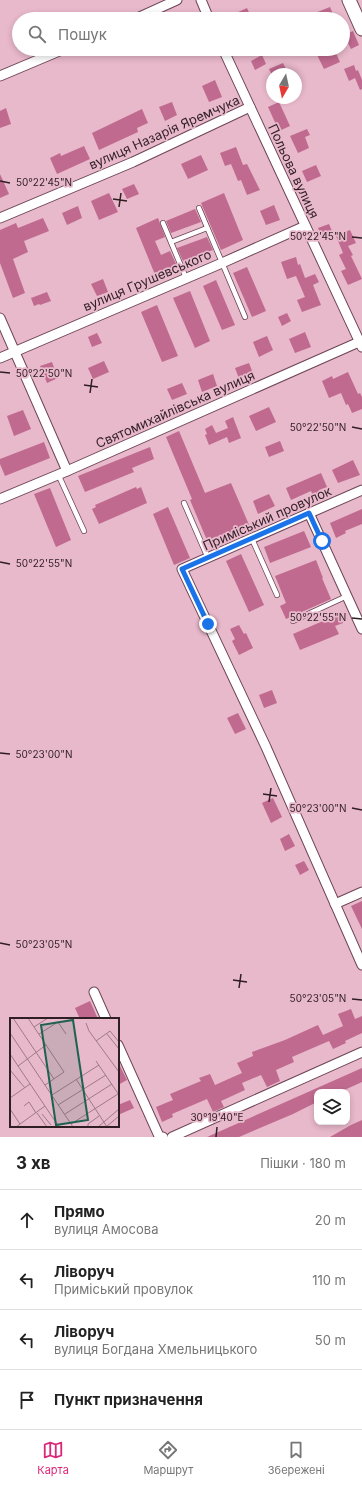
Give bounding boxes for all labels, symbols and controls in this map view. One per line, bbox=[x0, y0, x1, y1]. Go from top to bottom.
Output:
search box bbox=[12, 12, 350, 56]
icon: search bbox=[26, 23, 48, 45]
text: Пошук bbox=[58, 25, 107, 44]
north arrow bbox=[266, 68, 302, 104]
street label: вулиця Назарія Яремчука bbox=[86, 91, 242, 173]
street label: Польова вулиця bbox=[265, 121, 323, 221]
text: 50°22'45"N bbox=[16, 176, 72, 188]
text: 50°22'45"N bbox=[290, 230, 346, 242]
street label: вулиця Грушевського bbox=[80, 246, 214, 314]
text: 50°22'50"N bbox=[16, 367, 72, 379]
street label: Святомихайлівська вулиця bbox=[93, 367, 257, 451]
text: 50°22'50"N bbox=[290, 421, 346, 433]
street label: Приміський провулок bbox=[200, 482, 334, 554]
route start bbox=[313, 532, 331, 550]
text: 50°22'55"N bbox=[16, 557, 72, 569]
text: 50°22'55"N bbox=[290, 611, 346, 623]
route end bbox=[199, 615, 217, 633]
text: 50°23'00"N bbox=[15, 748, 73, 760]
text: 50°23'00"N bbox=[289, 802, 347, 814]
text: 50°23'05"N bbox=[16, 938, 72, 950]
text: 50°23'05"N bbox=[290, 992, 346, 1004]
inset map bbox=[10, 1018, 119, 1127]
map controls bbox=[314, 1089, 350, 1125]
button: layers bbox=[314, 1089, 350, 1125]
text: 30°19'40"E bbox=[190, 1111, 244, 1123]
text: 3 хв bbox=[16, 1153, 51, 1173]
text: Пішки · 180 m bbox=[260, 1155, 346, 1171]
text: Прямо bbox=[54, 1202, 105, 1221]
icon: ahead bbox=[16, 1209, 38, 1231]
text: 20 m bbox=[315, 1212, 346, 1228]
text: вулиця Амосова bbox=[54, 1221, 159, 1237]
text: Ліворуч bbox=[54, 1262, 114, 1281]
icon: left bbox=[16, 1269, 38, 1291]
text: 110 m bbox=[312, 1272, 346, 1288]
text: Приміський провулок bbox=[54, 1281, 193, 1297]
text: Ліворуч bbox=[54, 1322, 114, 1341]
icon: left bbox=[16, 1329, 38, 1351]
text: 50 m bbox=[315, 1332, 346, 1348]
text: вулиця Богдана Хмельницького bbox=[54, 1341, 257, 1357]
icon: arrive bbox=[16, 1389, 38, 1411]
text: Пункт призначення bbox=[54, 1390, 203, 1409]
tab: Карта bbox=[37, 1439, 69, 1477]
tab: Маршрут bbox=[143, 1439, 193, 1477]
tab: Збережені bbox=[268, 1439, 325, 1477]

